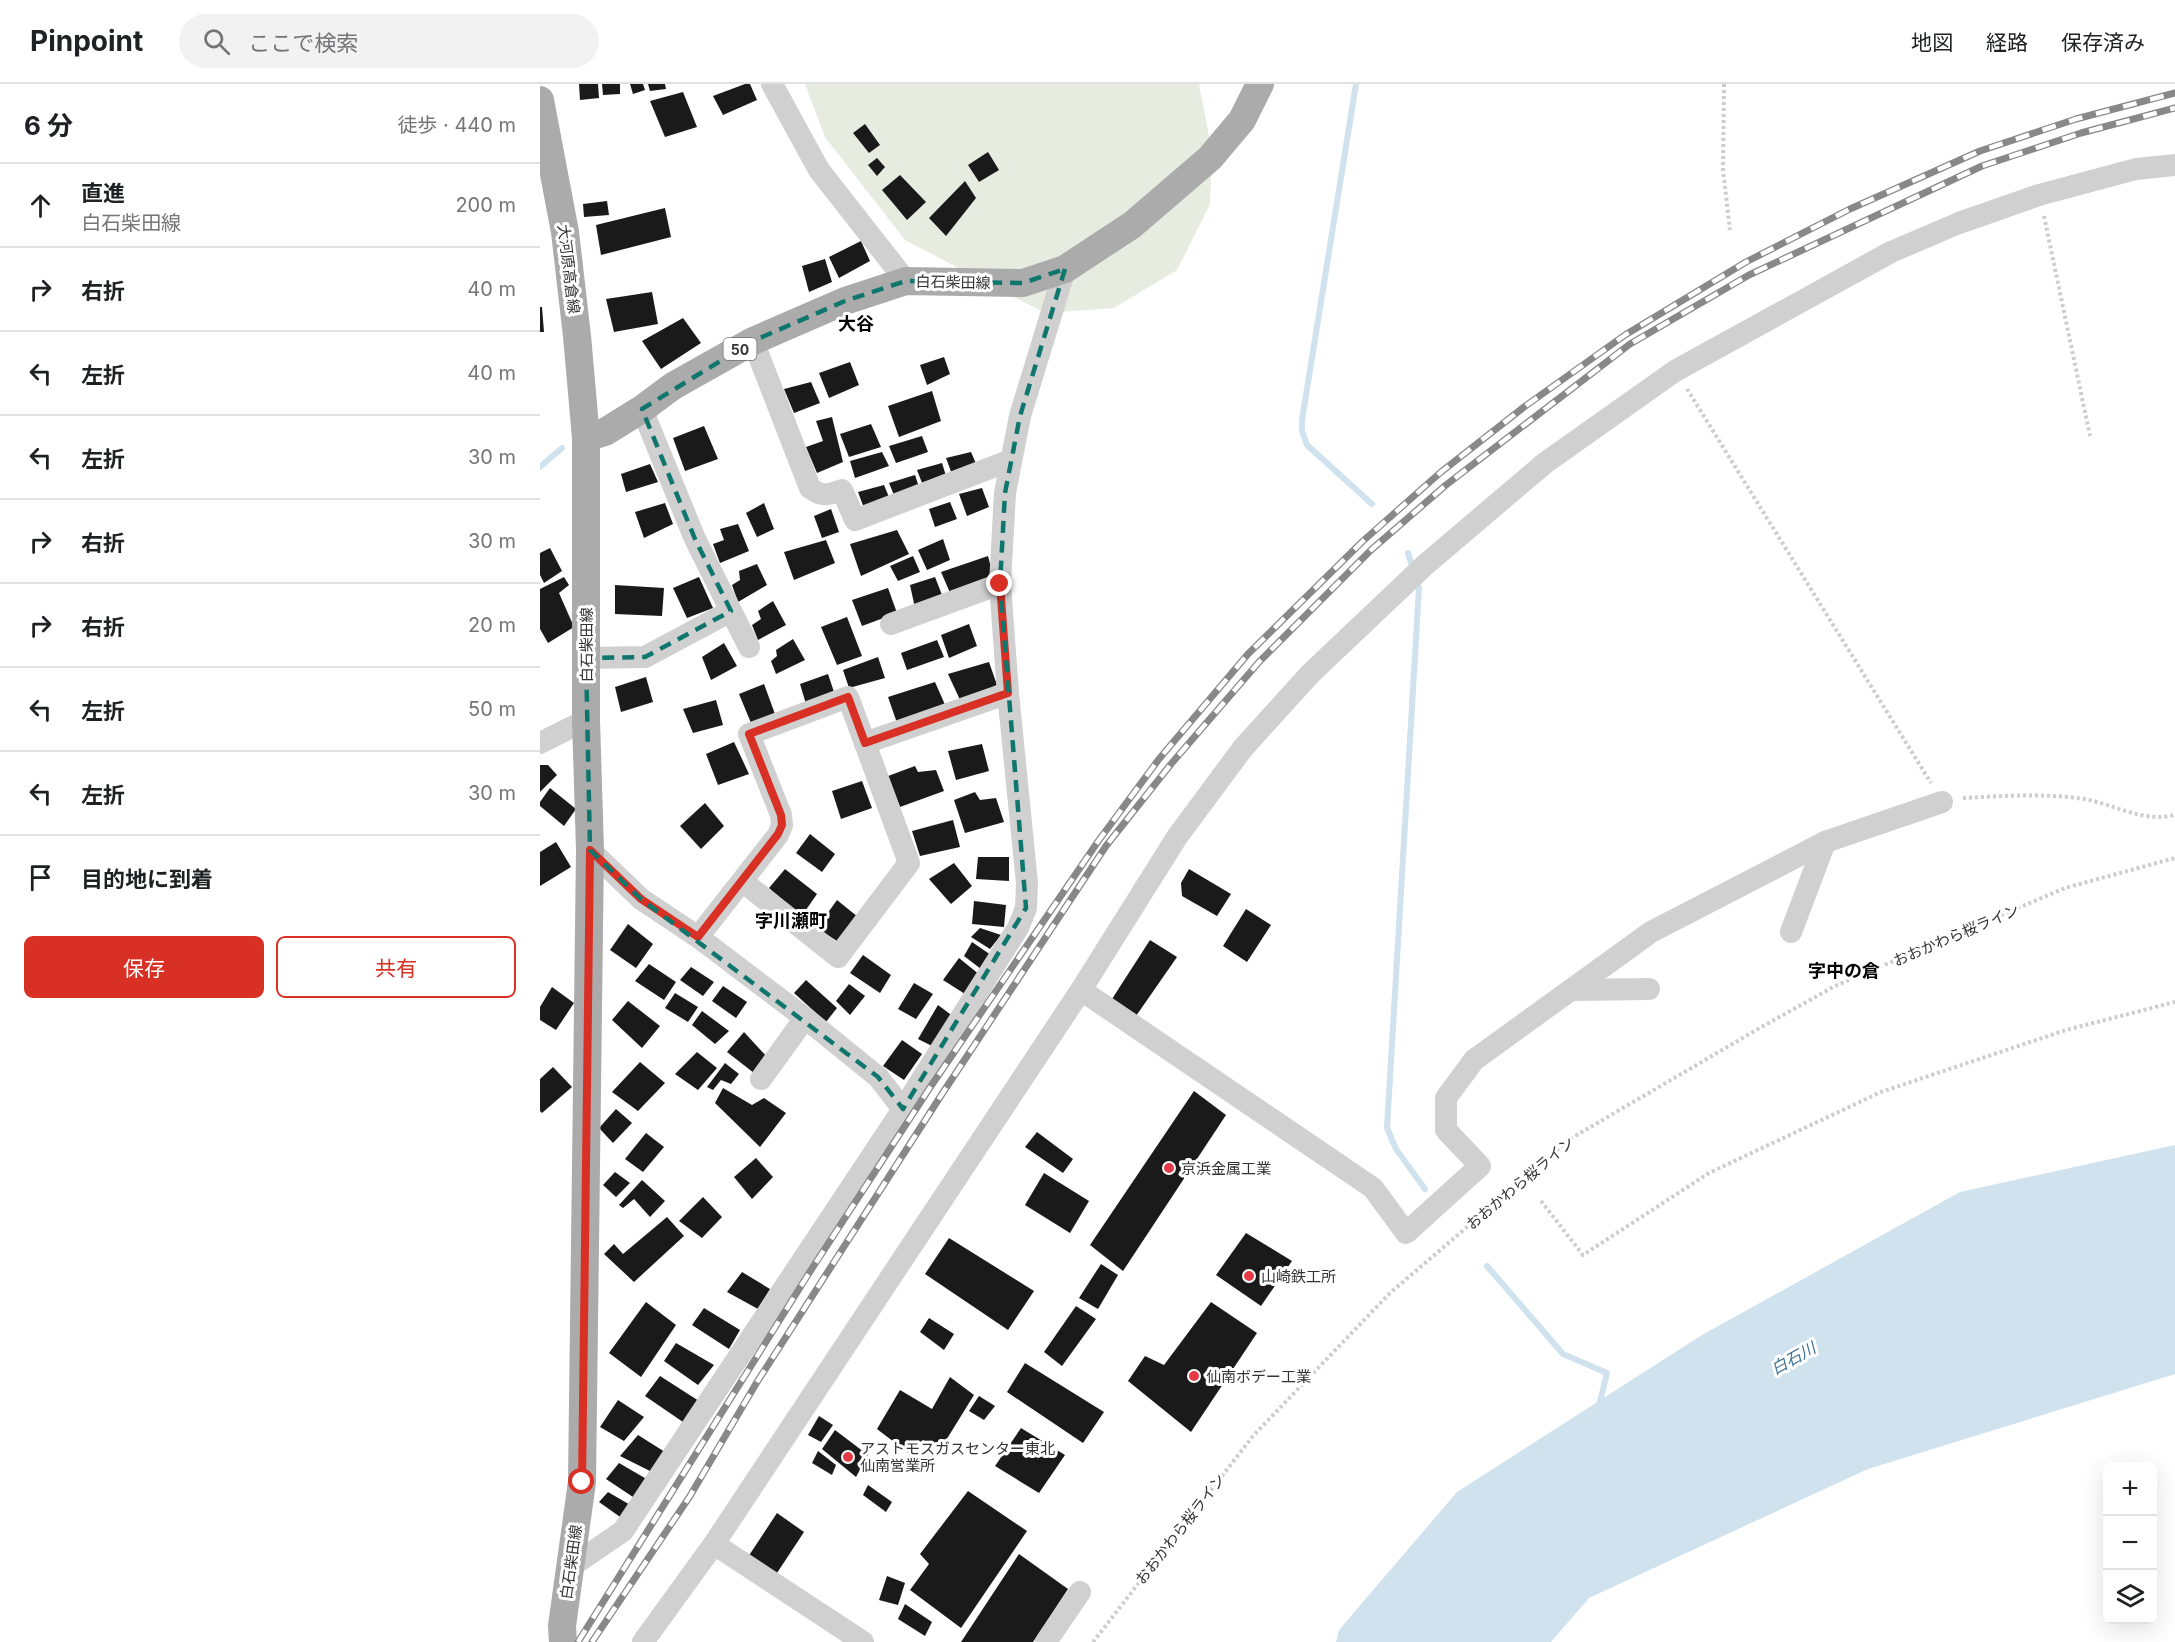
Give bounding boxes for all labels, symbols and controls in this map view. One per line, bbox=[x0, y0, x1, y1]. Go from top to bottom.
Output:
search box bbox=[179, 14, 599, 68]
text: Pinpoint bbox=[30, 24, 143, 58]
icon: search bbox=[200, 25, 233, 58]
text: ここで検索 bbox=[248, 30, 358, 56]
text: 地図 bbox=[1911, 30, 1953, 55]
text: 経路 bbox=[1986, 30, 2028, 55]
text: 保存済み bbox=[2061, 30, 2145, 55]
text: 6 分 bbox=[24, 110, 73, 141]
text: 徒歩 · 440 m bbox=[397, 113, 516, 137]
text: 直進 bbox=[81, 180, 125, 206]
icon: ahead bbox=[24, 189, 57, 222]
text: 200 m bbox=[455, 193, 516, 217]
text: 白石柴田線 bbox=[81, 211, 181, 235]
street label: 大河原高倉線 bbox=[554, 223, 584, 315]
street label: 白石柴田線 bbox=[915, 272, 991, 292]
icon: right bbox=[24, 273, 57, 306]
text: 40 m bbox=[467, 277, 516, 301]
text: 右折 bbox=[81, 278, 125, 304]
district label: 大谷 bbox=[838, 313, 874, 334]
road number: 50 bbox=[724, 338, 756, 360]
icon: left bbox=[24, 357, 57, 390]
text: 40 m bbox=[467, 361, 516, 385]
text: 左折 bbox=[81, 362, 125, 388]
icon: left bbox=[24, 441, 57, 474]
text: 30 m bbox=[468, 445, 516, 469]
text: 左折 bbox=[81, 446, 125, 472]
icon: right bbox=[24, 525, 57, 558]
text: 30 m bbox=[468, 529, 516, 553]
text: 右折 bbox=[81, 530, 125, 556]
route end bbox=[986, 570, 1012, 596]
street label: 白石柴田線 bbox=[577, 607, 596, 683]
icon: right bbox=[24, 609, 57, 642]
text: 20 m bbox=[468, 613, 516, 637]
text: 右折 bbox=[81, 614, 125, 640]
icon: left bbox=[24, 693, 57, 726]
text: 50 m bbox=[468, 697, 516, 721]
text: 左折 bbox=[81, 698, 125, 724]
icon: left bbox=[24, 777, 57, 810]
text: 30 m bbox=[468, 781, 516, 805]
text: 左折 bbox=[81, 782, 125, 808]
icon: arrive bbox=[24, 861, 57, 894]
text: 目的地に到着 bbox=[81, 866, 213, 892]
street label: おおかわら桜ライン bbox=[1890, 900, 2022, 970]
district label: 字川瀬町 bbox=[755, 910, 827, 931]
button: 保存 bbox=[24, 936, 264, 998]
button: 共有 bbox=[276, 936, 516, 998]
district label: 字中の倉 bbox=[1808, 960, 1880, 981]
street label: おおかわら桜ライン bbox=[1462, 1132, 1578, 1234]
place label: 京浜金属工業 bbox=[1181, 1159, 1271, 1178]
marker: 京浜金属工業 bbox=[1162, 1161, 1176, 1175]
place label: 山崎鉄工所 bbox=[1261, 1267, 1336, 1286]
marker: 山崎鉄工所 bbox=[1242, 1269, 1256, 1283]
water label: 白石川 bbox=[1767, 1337, 1821, 1378]
place label: 仙南ボデー工業 bbox=[1206, 1367, 1311, 1386]
marker: 仙南ボデー工業 bbox=[1187, 1369, 1201, 1383]
place label: アストモスガスセンター東北 仙南営業所 bbox=[860, 1439, 1055, 1475]
marker: アストモスガスセンター東北 仙南営業所 bbox=[841, 1450, 855, 1464]
map controls bbox=[2103, 1462, 2157, 1624]
button: + bbox=[2103, 1462, 2157, 1516]
route start bbox=[568, 1468, 594, 1494]
street label: おおかわら桜ライン bbox=[1131, 1470, 1229, 1588]
button: − bbox=[2103, 1516, 2157, 1570]
street label: 白石柴田線 bbox=[556, 1524, 586, 1600]
button: layers bbox=[2103, 1570, 2157, 1624]

